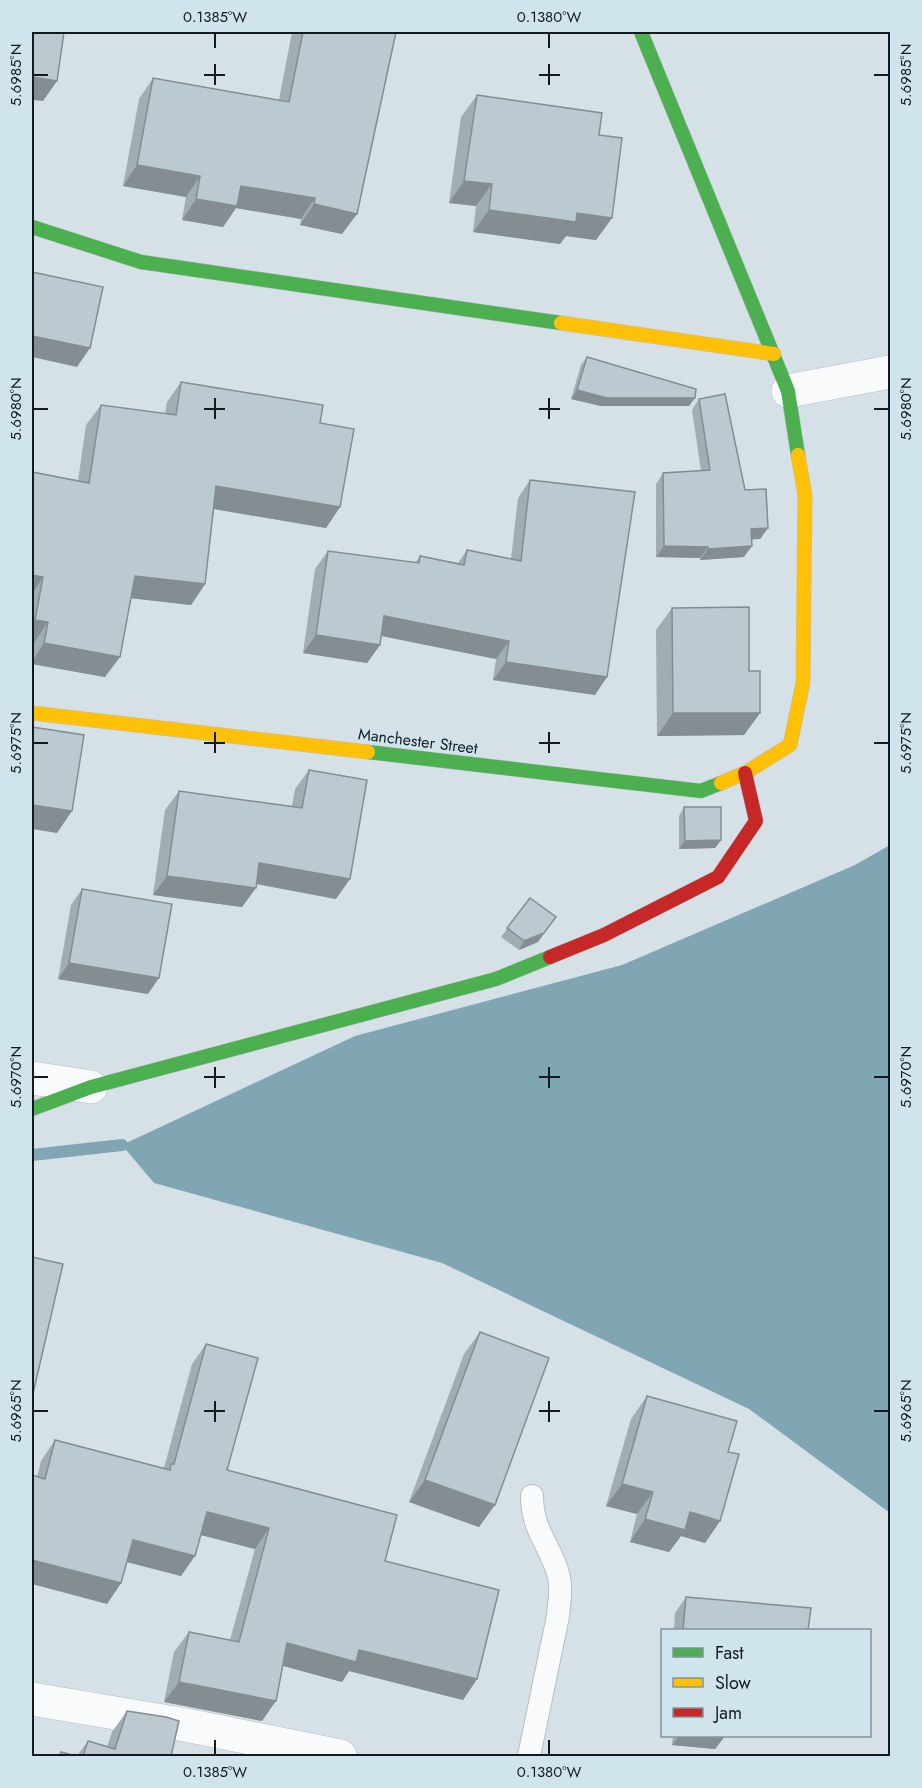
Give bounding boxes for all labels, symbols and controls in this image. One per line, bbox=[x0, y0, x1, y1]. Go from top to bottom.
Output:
text: 0.1385°W bbox=[183, 6, 247, 28]
text: 0.1380°W bbox=[517, 6, 581, 28]
text: 5.6985°N bbox=[5, 44, 27, 106]
text: 5.6985°N bbox=[895, 44, 917, 106]
text: 5.6980°N bbox=[5, 377, 27, 441]
text: 5.6980°N bbox=[895, 377, 917, 441]
text: 5.6975°N bbox=[5, 712, 27, 774]
text: 5.6975°N bbox=[895, 712, 917, 774]
street label: Manchester Street bbox=[357, 722, 479, 760]
text: 5.6970°N bbox=[5, 1046, 27, 1108]
text: 5.6970°N bbox=[895, 1046, 917, 1108]
text: 5.6965°N bbox=[5, 1379, 27, 1443]
text: 5.6965°N bbox=[895, 1379, 917, 1443]
legend bbox=[661, 1629, 871, 1737]
text: Fast bbox=[715, 1640, 744, 1666]
text: Slow bbox=[715, 1670, 752, 1696]
text: Jam bbox=[713, 1700, 742, 1726]
text: 0.1385°W bbox=[183, 1761, 247, 1783]
text: 0.1380°W bbox=[517, 1761, 581, 1783]

